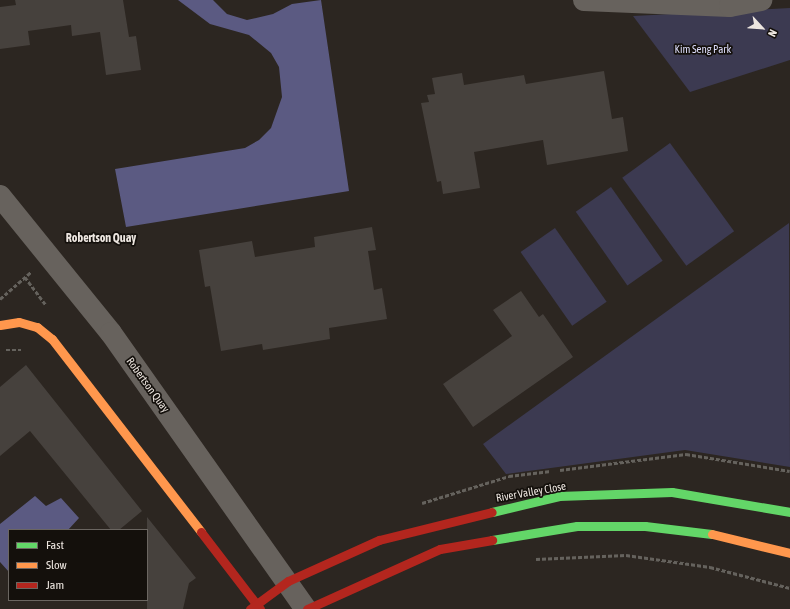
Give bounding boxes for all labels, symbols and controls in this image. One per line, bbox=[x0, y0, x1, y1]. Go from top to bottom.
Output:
north arrow bbox=[742, 8, 782, 48]
text: N bbox=[766, 28, 780, 39]
park label: Kim Seng Park bbox=[675, 42, 731, 56]
district label: Robertson Quay bbox=[66, 232, 136, 246]
street label: Robertson Quay bbox=[124, 355, 172, 415]
street label: River Valley Close bbox=[495, 479, 567, 505]
legend bbox=[8, 529, 148, 601]
text: Fast bbox=[46, 538, 64, 552]
text: Slow bbox=[46, 558, 67, 572]
text: Jam bbox=[46, 578, 64, 592]

